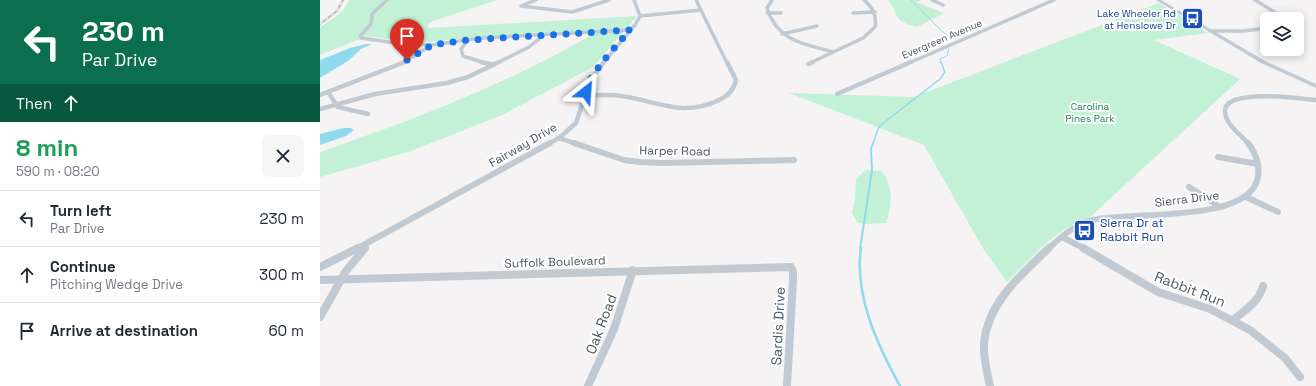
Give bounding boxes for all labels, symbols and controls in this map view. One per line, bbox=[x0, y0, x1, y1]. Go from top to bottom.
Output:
bus stop icon: Lake Wheeler Rd at Henslowe Dr bbox=[1179, 6, 1205, 32]
place label: Lake Wheeler Rd at Henslowe Dr bbox=[1097, 7, 1176, 32]
map controls bbox=[1260, 12, 1304, 56]
button: layers bbox=[1260, 12, 1304, 56]
text: 230 m bbox=[82, 13, 165, 49]
icon: left bbox=[16, 16, 68, 68]
street label: Evergreen Avenue bbox=[900, 16, 984, 62]
pin bbox=[390, 19, 424, 60]
icon: arrive bbox=[396, 25, 418, 47]
text: Par Drive bbox=[82, 48, 158, 71]
position arrow bbox=[565, 71, 607, 113]
icon: ahead bbox=[60, 92, 82, 114]
text: Then bbox=[16, 94, 52, 113]
park label: Carolina Pines Park bbox=[1065, 100, 1115, 125]
street label: Fairway Drive bbox=[486, 119, 560, 171]
text: 8 min bbox=[16, 132, 78, 163]
button: close bbox=[262, 135, 304, 177]
street label: Harper Road bbox=[639, 142, 711, 160]
text: 590 m · 08:20 bbox=[16, 163, 100, 180]
street label: Sierra Drive bbox=[1154, 187, 1220, 211]
text: Turn left bbox=[50, 201, 112, 220]
icon: left bbox=[16, 208, 38, 230]
text: 230 m bbox=[260, 209, 304, 228]
place label: Sierra Dr at Rabbit Run bbox=[1100, 215, 1164, 245]
bus stop icon: Sierra Dr at Rabbit Run bbox=[1071, 217, 1097, 243]
text: Par Drive bbox=[50, 220, 105, 237]
street label: Suffolk Boulevard bbox=[504, 252, 606, 272]
text: Continue bbox=[50, 257, 116, 276]
icon: ahead bbox=[16, 264, 38, 286]
text: 300 m bbox=[259, 265, 304, 284]
street label: Rabbit Run bbox=[1152, 267, 1228, 311]
text: Pitching Wedge Drive bbox=[50, 276, 183, 293]
street label: Sardis Drive bbox=[767, 286, 789, 366]
street label: Oak Road bbox=[581, 291, 621, 357]
icon: arrive bbox=[16, 320, 38, 342]
text: Arrive at destination bbox=[50, 321, 198, 340]
text: 60 m bbox=[268, 321, 304, 340]

